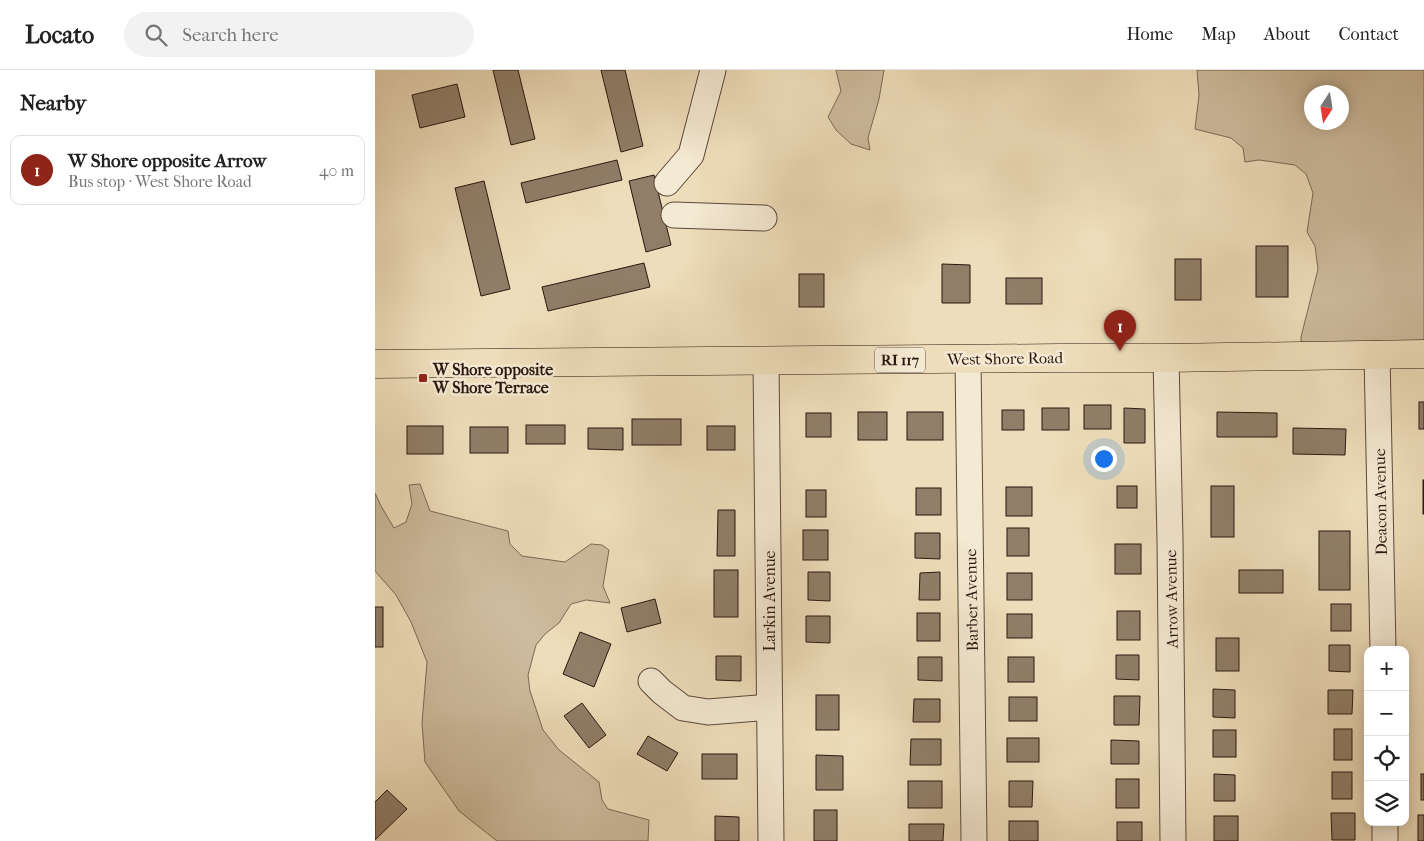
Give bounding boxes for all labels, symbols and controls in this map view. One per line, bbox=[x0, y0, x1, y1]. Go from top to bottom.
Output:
search box bbox=[124, 12, 474, 57]
text: Locato bbox=[25, 21, 94, 49]
icon: search bbox=[142, 21, 170, 49]
text: Search here bbox=[182, 24, 279, 46]
text: Home bbox=[1126, 24, 1173, 45]
text: Map bbox=[1201, 24, 1236, 45]
text: About bbox=[1264, 24, 1310, 45]
text: Contact bbox=[1338, 24, 1399, 45]
north arrow bbox=[1304, 85, 1349, 130]
text: Nearby bbox=[20, 91, 86, 115]
text: W Shore opposite Arrow bbox=[68, 150, 266, 172]
text: 1 bbox=[34, 161, 40, 180]
text: 40 m bbox=[319, 161, 354, 180]
text: Bus stop · West Shore Road bbox=[68, 172, 252, 191]
pin: 1 bbox=[1104, 310, 1136, 351]
road number: RI 117 bbox=[875, 348, 925, 372]
street label: West Shore Road bbox=[946, 348, 1064, 369]
place label: W Shore opposite W Shore Terrace bbox=[432, 360, 553, 397]
marker: W Shore opposite W Shore Terrace bbox=[417, 372, 429, 384]
your location bbox=[1091, 446, 1117, 472]
street label: Deacon Avenue bbox=[1370, 448, 1391, 556]
street label: Barber Avenue bbox=[961, 548, 982, 652]
street label: Arrow Avenue bbox=[1161, 549, 1182, 649]
street label: Larkin Avenue bbox=[760, 550, 779, 652]
map controls bbox=[1364, 646, 1409, 826]
button: + bbox=[1364, 646, 1409, 691]
button: − bbox=[1364, 691, 1409, 736]
button: locate bbox=[1364, 736, 1409, 781]
button: layers bbox=[1364, 781, 1409, 826]

